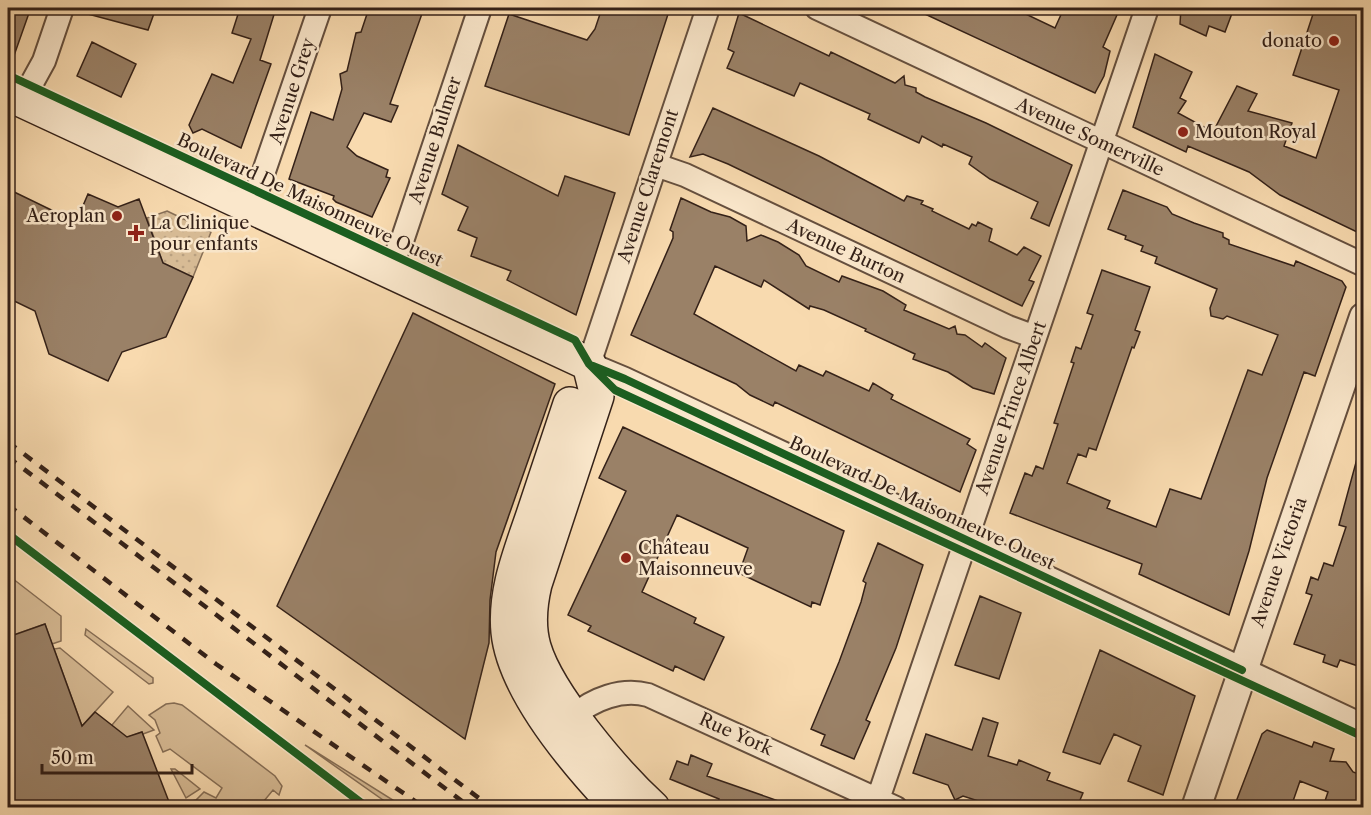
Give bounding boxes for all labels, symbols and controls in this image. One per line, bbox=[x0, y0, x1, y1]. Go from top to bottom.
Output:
place label: donato bbox=[1262, 30, 1322, 52]
street label: Avenue Grey bbox=[264, 34, 320, 148]
marker: donato bbox=[1327, 34, 1341, 48]
street label: Avenue Bulmer bbox=[404, 73, 466, 207]
street label: Avenue Somerville bbox=[1011, 93, 1168, 181]
street label: Avenue Claremont bbox=[612, 106, 683, 267]
place label: Mouton Royal bbox=[1195, 121, 1316, 143]
marker: Mouton Royal bbox=[1176, 125, 1190, 139]
street label: Boulevard De Maisonneuve Ouest bbox=[174, 129, 447, 272]
place label: Aeroplan bbox=[25, 205, 105, 227]
marker: Aeroplan bbox=[110, 209, 124, 223]
place label: La Clinique pour enfants bbox=[150, 212, 258, 255]
street label: Avenue Burton bbox=[782, 213, 909, 288]
marker: La Clinique pour enfants bbox=[127, 224, 145, 242]
street label: Avenue Prince Albert bbox=[971, 318, 1051, 499]
street label: Boulevard De Maisonneuve Ouest bbox=[786, 432, 1059, 575]
street label: Avenue Victoria bbox=[1246, 494, 1312, 631]
place label: Château Maisonneuve bbox=[638, 537, 753, 580]
marker: Château Maisonneuve bbox=[619, 551, 633, 565]
street label: Rue York bbox=[696, 708, 778, 761]
scale bar bbox=[42, 737, 192, 775]
text: 50 m bbox=[51, 747, 94, 769]

